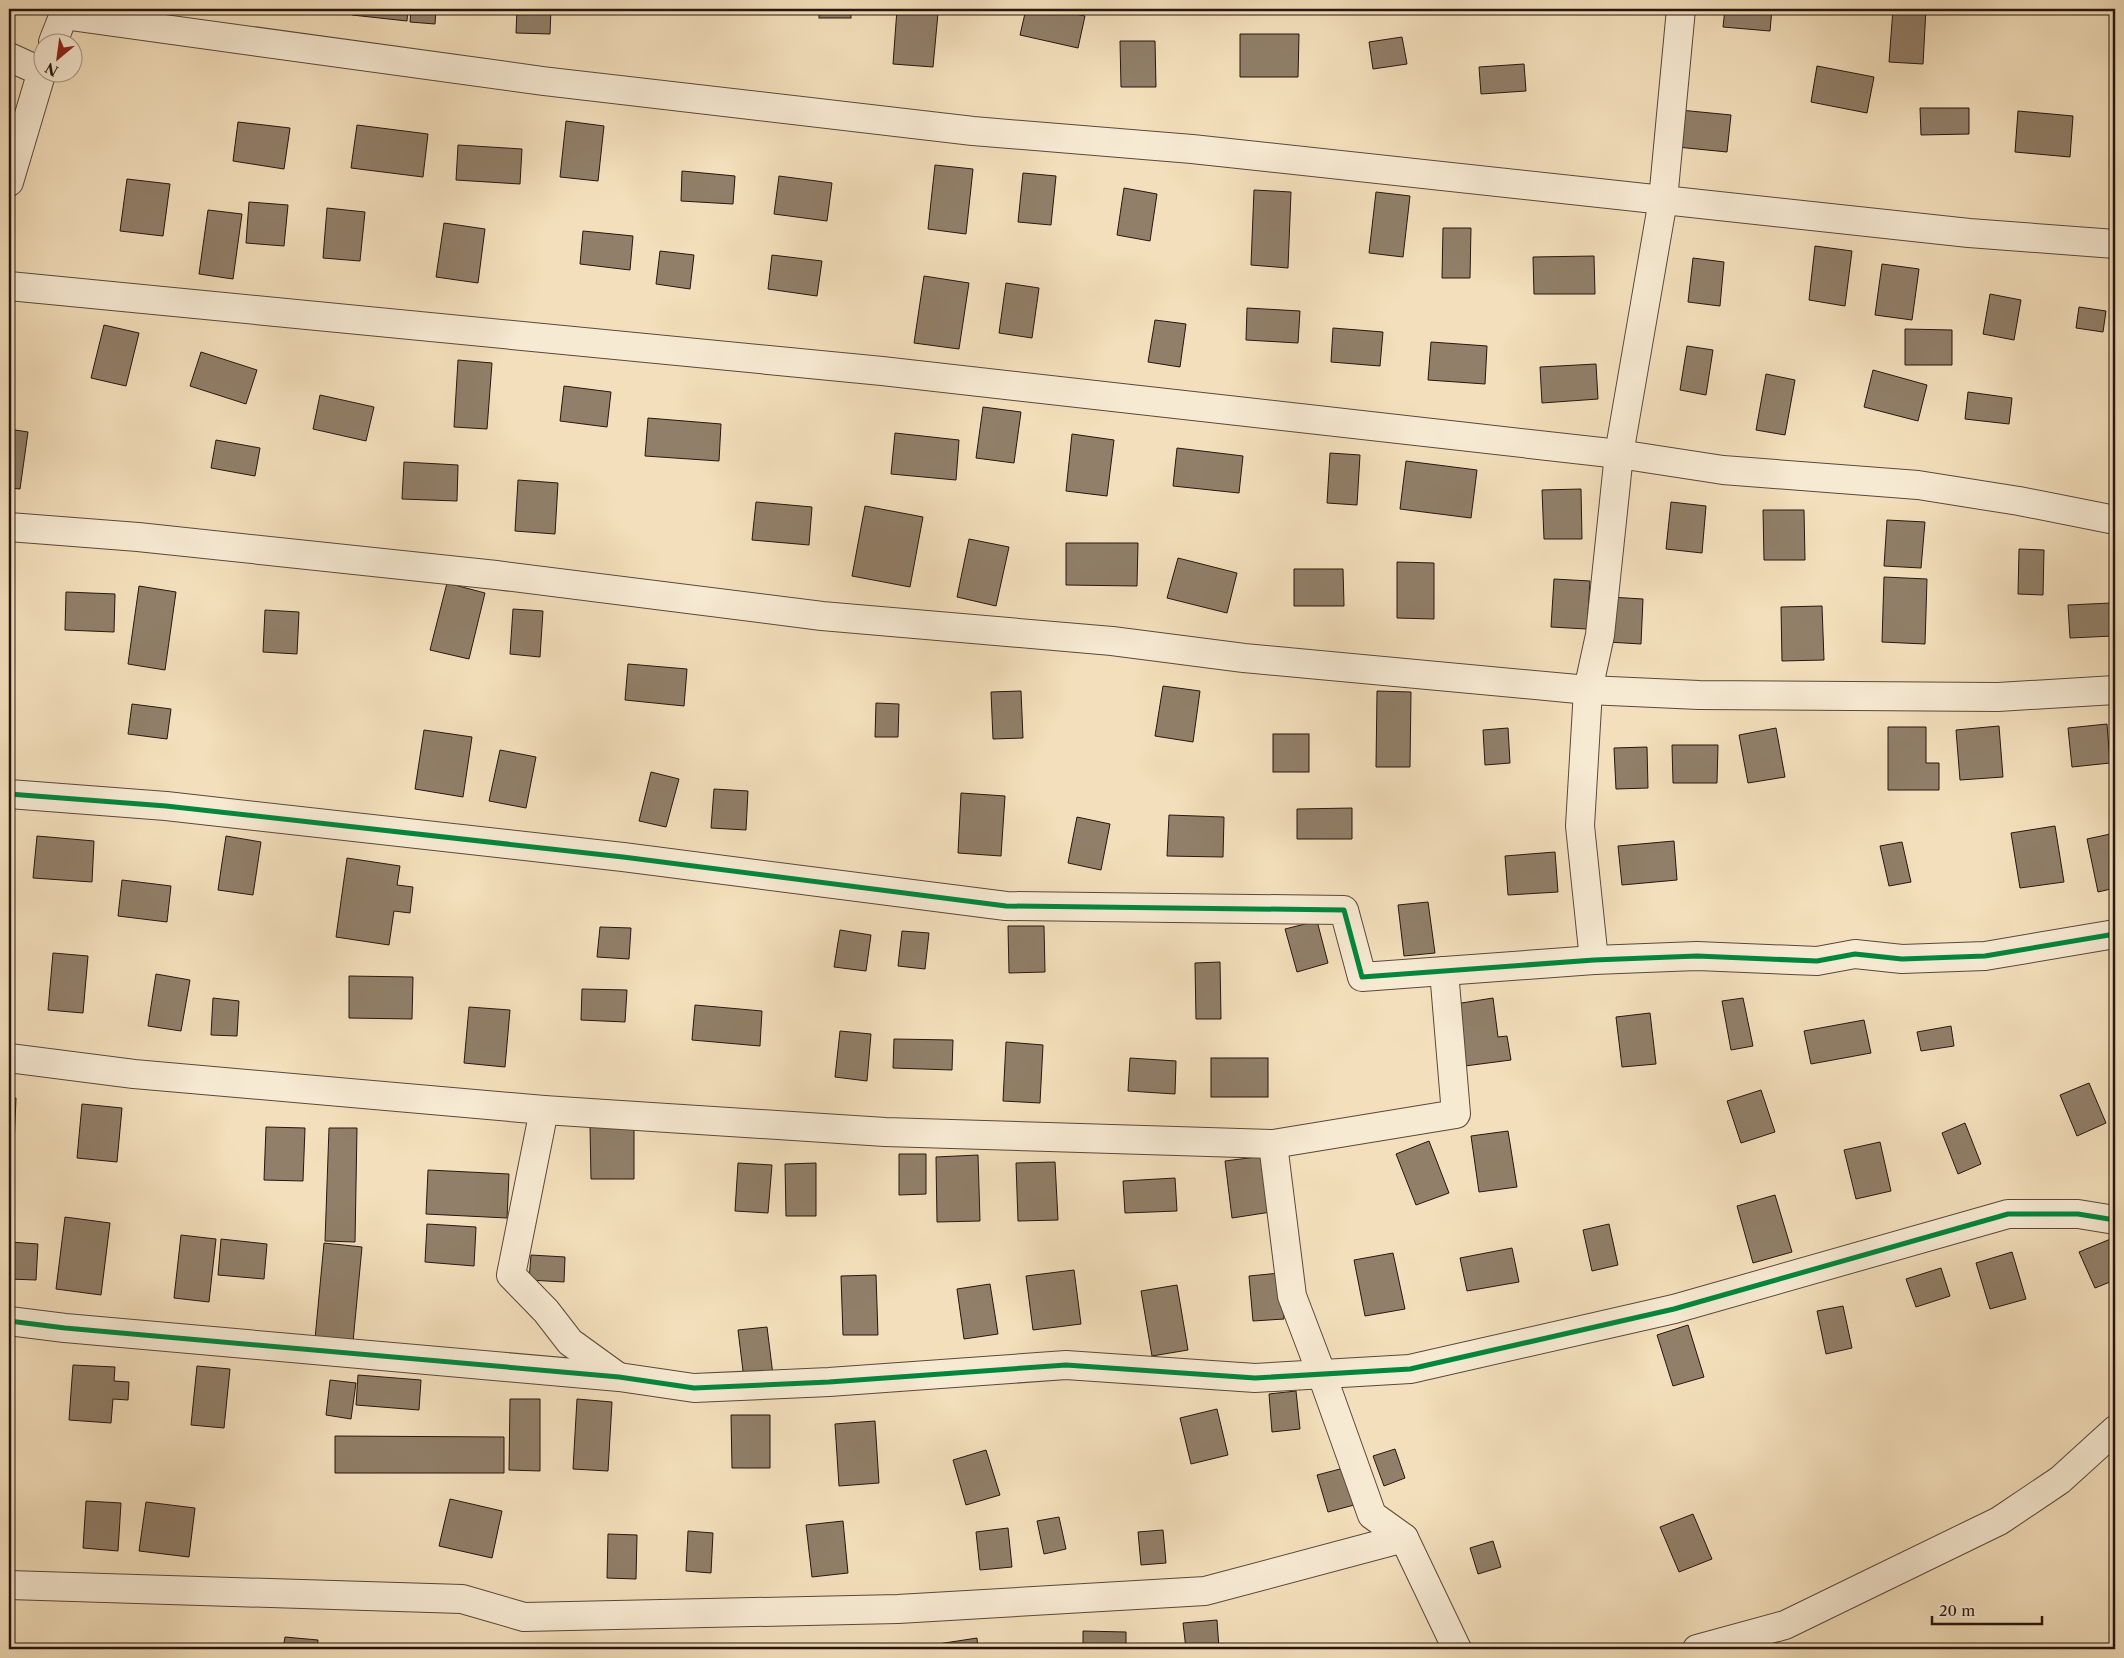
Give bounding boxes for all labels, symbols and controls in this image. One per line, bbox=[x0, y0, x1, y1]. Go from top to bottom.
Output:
north arrow bbox=[32, 32, 82, 82]
text: N bbox=[42, 59, 61, 80]
scale bar bbox=[1932, 1593, 2042, 1625]
text: 20 m bbox=[1939, 1601, 1975, 1620]

